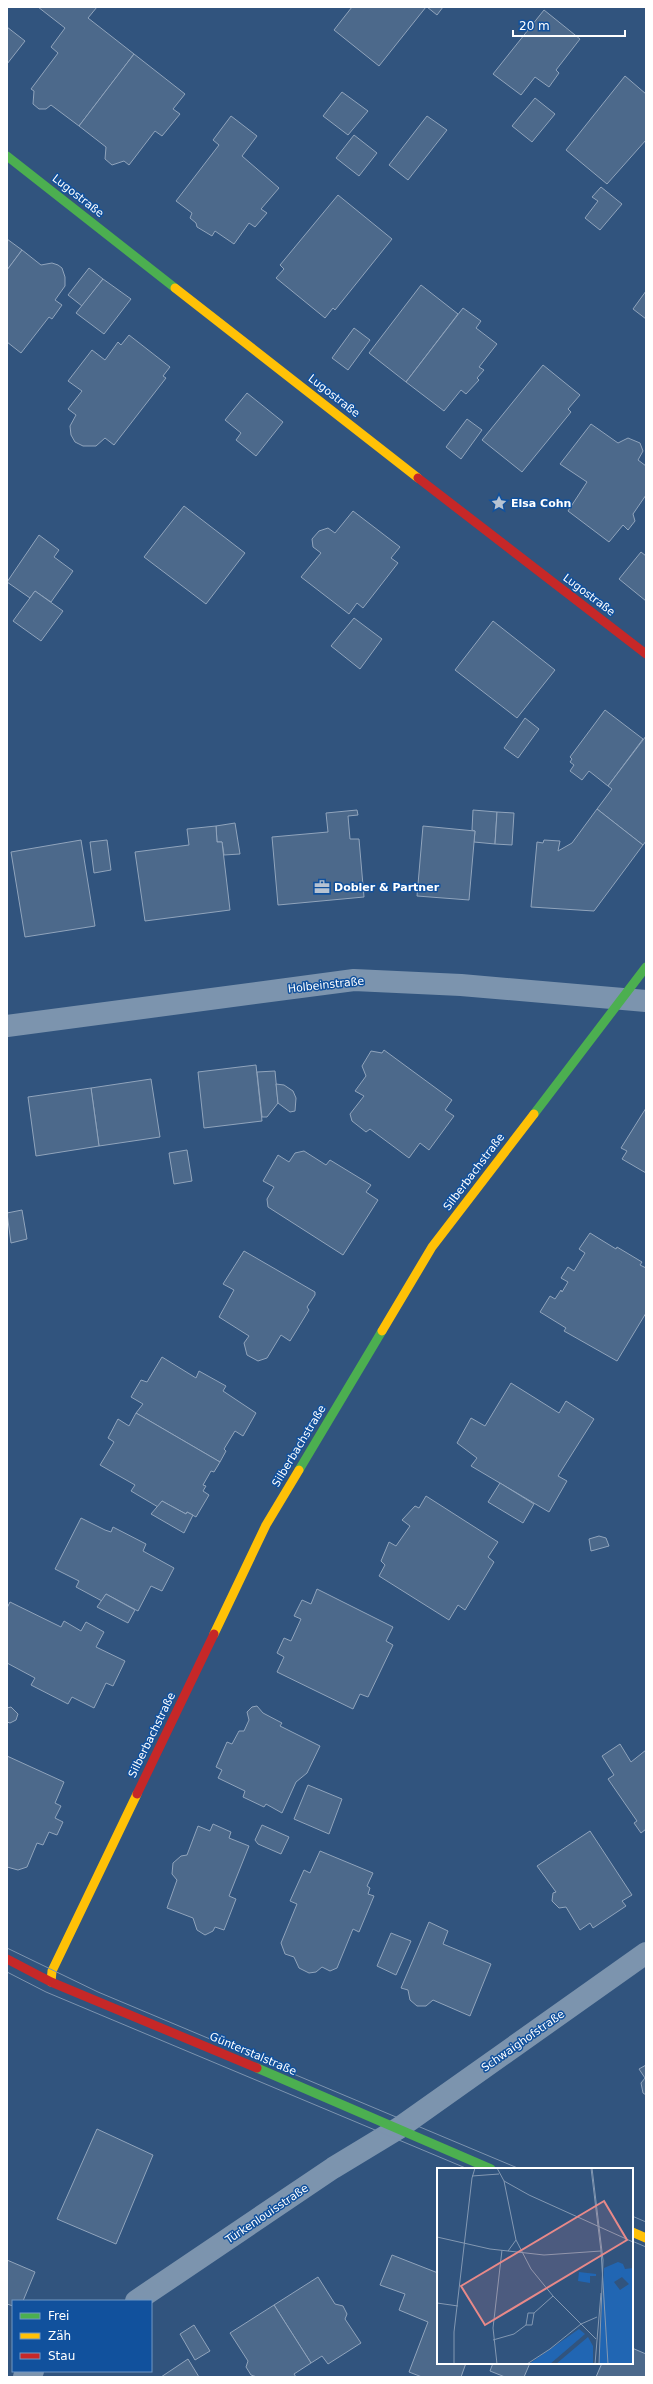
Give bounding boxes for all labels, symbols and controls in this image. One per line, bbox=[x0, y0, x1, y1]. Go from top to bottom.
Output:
scale bar bbox=[513, 12, 625, 38]
text: 20 m bbox=[519, 19, 550, 33]
street label: Lugostraße bbox=[50, 172, 106, 220]
street label: Lugostraße bbox=[306, 372, 362, 420]
place icon: Elsa Cohn bbox=[490, 494, 508, 512]
place label: Elsa Cohn bbox=[511, 497, 571, 510]
street label: Lugostraße bbox=[560, 571, 618, 619]
office icon: Dobler & Partner bbox=[313, 878, 331, 896]
place label: Dobler & Partner bbox=[334, 881, 440, 894]
street label: Holbeinstraße bbox=[287, 974, 365, 995]
street label: Silberbachstraße bbox=[441, 1131, 507, 1213]
street label: Silberbachstraße bbox=[269, 1403, 329, 1489]
street label: Silberbachstraße bbox=[126, 1690, 178, 1780]
street label: Schwaighofstraße bbox=[479, 2007, 567, 2075]
street label: Günterstalstraße bbox=[208, 2030, 299, 2078]
inset map bbox=[437, 2168, 633, 2364]
street label: Türkenlouisstraße bbox=[222, 2181, 311, 2247]
legend bbox=[12, 2300, 152, 2372]
text: Frei bbox=[48, 2309, 69, 2323]
text: Zäh bbox=[48, 2329, 71, 2343]
text: Stau bbox=[48, 2349, 75, 2363]

